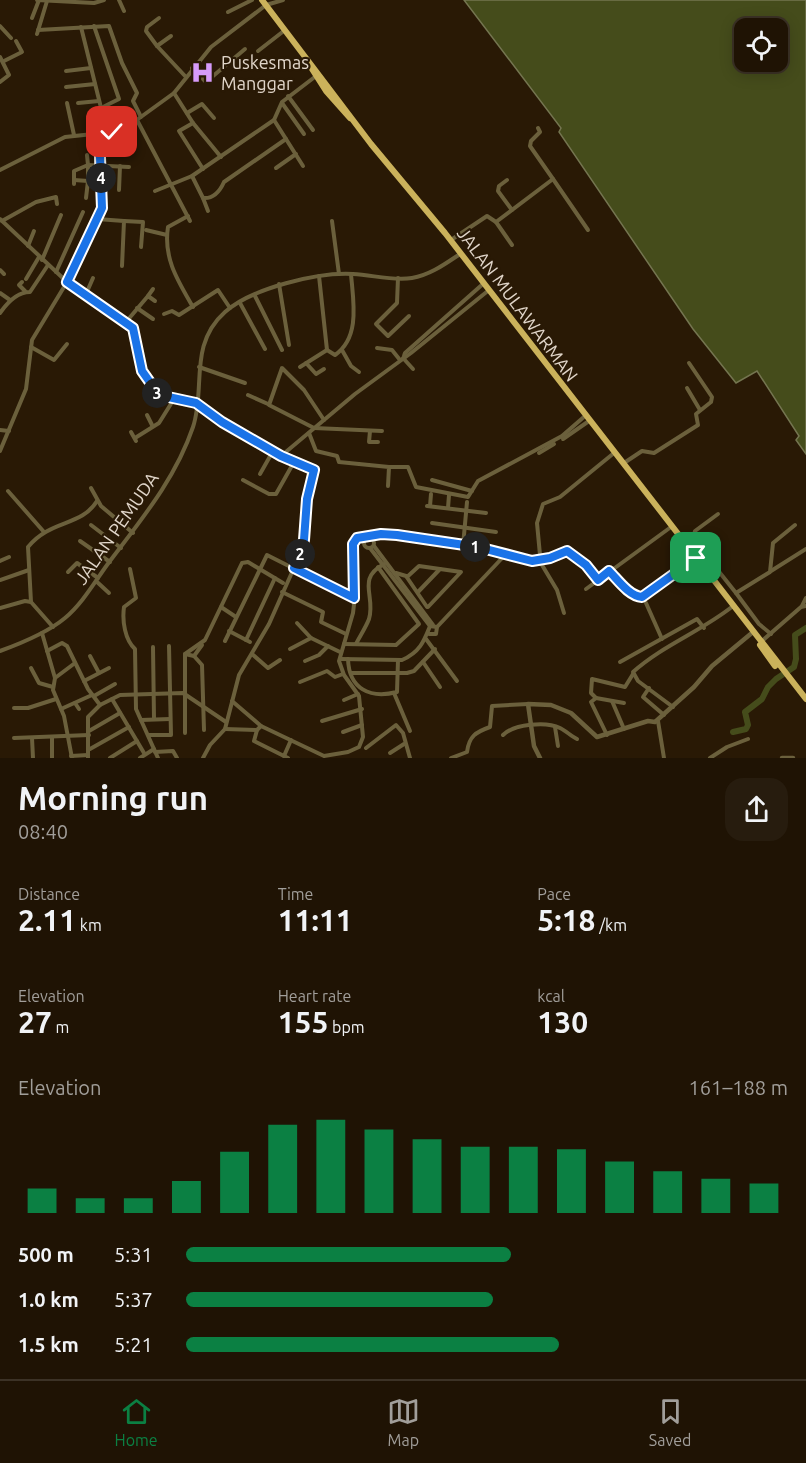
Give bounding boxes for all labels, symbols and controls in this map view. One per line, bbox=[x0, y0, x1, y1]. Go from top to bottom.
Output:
map controls bbox=[734, 18, 788, 72]
button: locate bbox=[734, 18, 788, 72]
place label: Puskesmas Manggar bbox=[221, 52, 309, 93]
hospital icon: Puskesmas Manggar bbox=[190, 59, 216, 85]
pin bbox=[86, 106, 137, 157]
icon: check bbox=[95, 115, 128, 148]
pin: 4 bbox=[86, 163, 116, 193]
text: 4 bbox=[96, 169, 106, 187]
street label: JALAN MULAWARMAN bbox=[454, 223, 582, 385]
pin: 3 bbox=[142, 378, 172, 408]
text: 3 bbox=[152, 384, 162, 402]
street label: JALAN PEMUDA bbox=[70, 468, 162, 588]
pin: 1 bbox=[460, 532, 490, 562]
pin bbox=[670, 532, 721, 583]
text: 1 bbox=[470, 538, 480, 556]
pin: 2 bbox=[285, 539, 315, 569]
icon: arrive bbox=[679, 541, 712, 574]
text: 2 bbox=[295, 545, 305, 563]
button: share bbox=[725, 778, 788, 841]
text: Morning run bbox=[18, 779, 208, 816]
text: 08:40 bbox=[18, 820, 68, 843]
text: Distance bbox=[18, 885, 80, 903]
text: Time bbox=[278, 885, 313, 903]
text: Pace bbox=[537, 885, 571, 903]
text: 2.11 bbox=[18, 903, 76, 937]
text: 11:11 bbox=[278, 903, 353, 937]
text: 5:18 bbox=[537, 903, 595, 937]
text: km bbox=[76, 916, 102, 934]
text: /km bbox=[595, 916, 627, 934]
text: Elevation bbox=[18, 987, 85, 1005]
text: Heart rate bbox=[278, 987, 351, 1005]
text: kcal bbox=[537, 987, 565, 1005]
text: 27 bbox=[18, 1005, 52, 1039]
text: 155 bbox=[278, 1005, 328, 1039]
text: 130 bbox=[537, 1005, 588, 1039]
text: m bbox=[52, 1018, 69, 1036]
text: bpm bbox=[328, 1018, 365, 1036]
text: Elevation bbox=[18, 1076, 101, 1099]
text: 161–188 m bbox=[689, 1076, 788, 1099]
text: 500 m bbox=[18, 1243, 74, 1266]
text: 5:31 bbox=[114, 1243, 153, 1266]
text: 1.0 km bbox=[18, 1288, 79, 1311]
text: 5:37 bbox=[114, 1288, 153, 1311]
text: 1.5 km bbox=[18, 1333, 79, 1356]
text: 5:21 bbox=[114, 1333, 153, 1356]
tab: Home bbox=[115, 1395, 158, 1449]
tab: Map bbox=[387, 1395, 420, 1449]
tab: Saved bbox=[649, 1395, 691, 1449]

